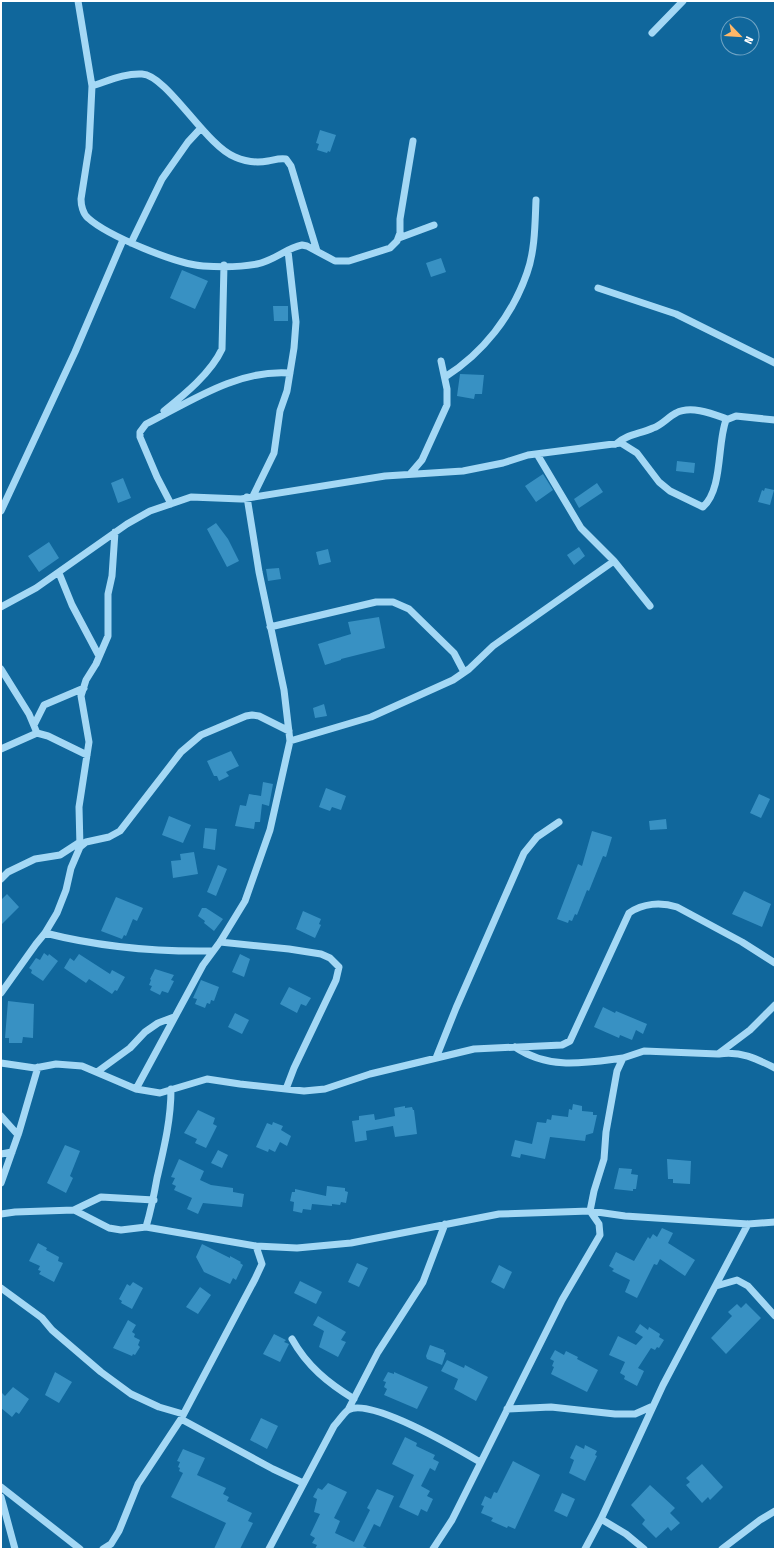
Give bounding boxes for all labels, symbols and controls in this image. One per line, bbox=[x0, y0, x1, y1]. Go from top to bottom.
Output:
north arrow bbox=[720, 16, 760, 56]
text: N bbox=[741, 34, 756, 46]

